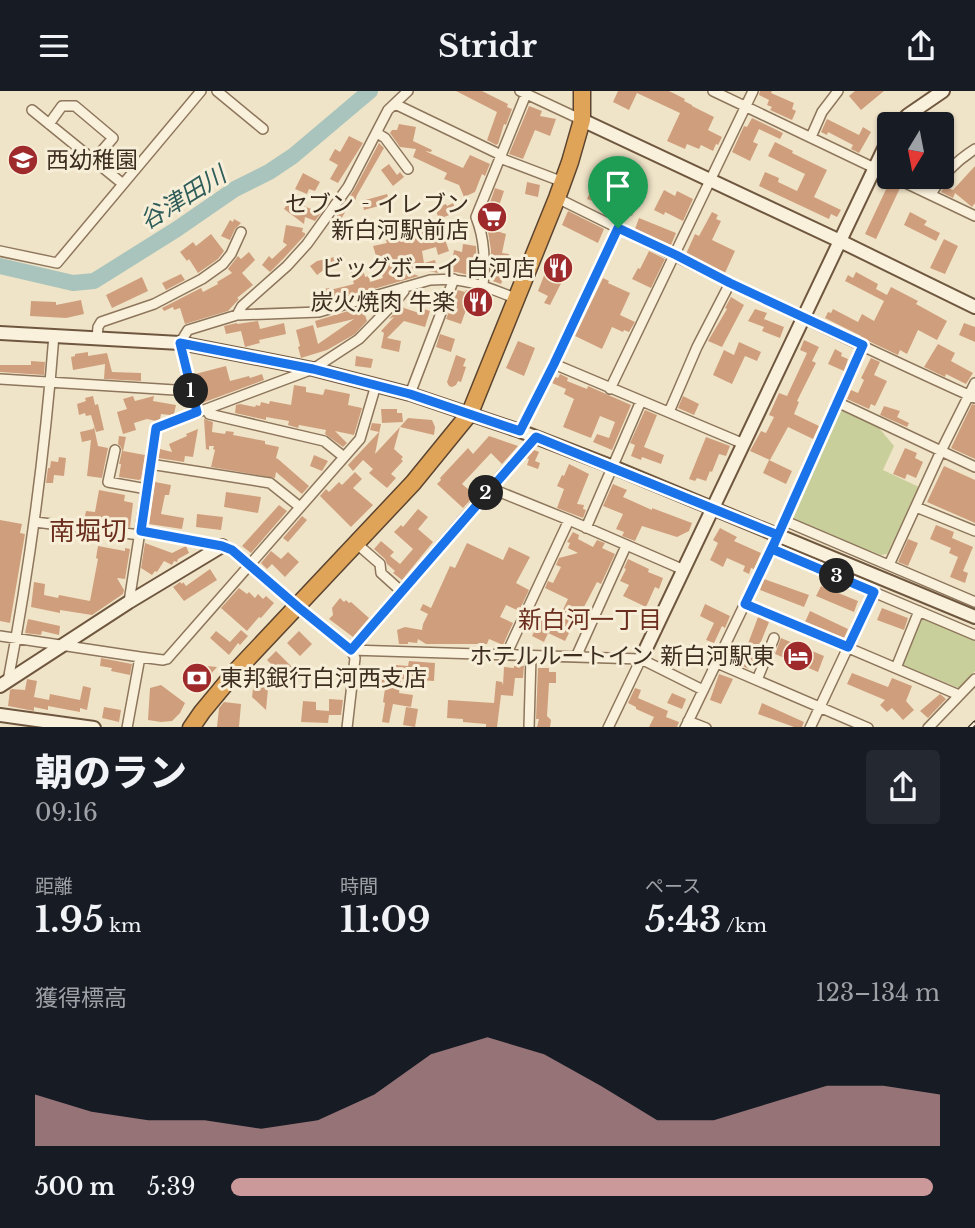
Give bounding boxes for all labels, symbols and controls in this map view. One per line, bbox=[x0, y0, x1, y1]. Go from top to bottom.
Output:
text: Stridr bbox=[438, 26, 537, 66]
icon: menu bbox=[35, 27, 73, 65]
icon: share bbox=[902, 27, 940, 65]
north arrow bbox=[877, 112, 954, 189]
map controls bbox=[877, 112, 954, 189]
school or university icon: 西幼稚園 bbox=[6, 143, 40, 177]
place label: 西幼稚園 bbox=[46, 146, 138, 174]
pin bbox=[588, 156, 648, 228]
water label: 谷津田川 bbox=[134, 158, 234, 235]
icon: arrive bbox=[599, 167, 637, 205]
place label: セブン‐イレブン 新白河駅前店 bbox=[285, 190, 469, 244]
supermarket icon: セブン‐イレブン 新白河駅前店 bbox=[475, 200, 509, 234]
restaurant icon: ビッグボーイ 白河店 bbox=[541, 251, 575, 285]
place label: ビッグボーイ 白河店 bbox=[321, 254, 535, 282]
restaurant icon: 炭火焼肉 牛楽 bbox=[461, 285, 495, 319]
place label: 炭火焼肉 牛楽 bbox=[310, 288, 455, 316]
pin: 1 bbox=[174, 373, 208, 409]
text: 1 bbox=[186, 379, 195, 402]
pin: 2 bbox=[468, 475, 504, 511]
text: 2 bbox=[479, 481, 492, 504]
district label: 南堀切 bbox=[49, 515, 127, 547]
pin: 3 bbox=[820, 559, 854, 594]
text: 3 bbox=[830, 564, 843, 587]
district label: 新白河一丁目 bbox=[518, 605, 662, 634]
hotel icon: ホテルルートイン 新白河駅東 bbox=[781, 639, 815, 673]
place label: ホテルルートイン 新白河駅東 bbox=[469, 642, 775, 670]
bank icon: 東邦銀行白河西支店 bbox=[180, 661, 214, 695]
place label: 東邦銀行白河西支店 bbox=[220, 664, 427, 692]
text: 朝のラン bbox=[35, 749, 187, 796]
button: share bbox=[866, 750, 940, 824]
text: 09:16 bbox=[35, 799, 98, 827]
text: 距離 bbox=[35, 875, 73, 898]
text: 時間 bbox=[340, 875, 378, 898]
text: ペース bbox=[645, 875, 701, 898]
text: 1.95 bbox=[35, 898, 104, 941]
text: 11:09 bbox=[340, 898, 430, 941]
text: 5:43 bbox=[645, 898, 721, 941]
text: km bbox=[104, 914, 141, 937]
text: /km bbox=[721, 914, 767, 937]
text: 123–134 m bbox=[816, 979, 940, 1007]
text: 獲得標高 bbox=[35, 984, 127, 1012]
text: 500 m bbox=[35, 1173, 115, 1201]
text: 5:39 bbox=[147, 1173, 196, 1201]

